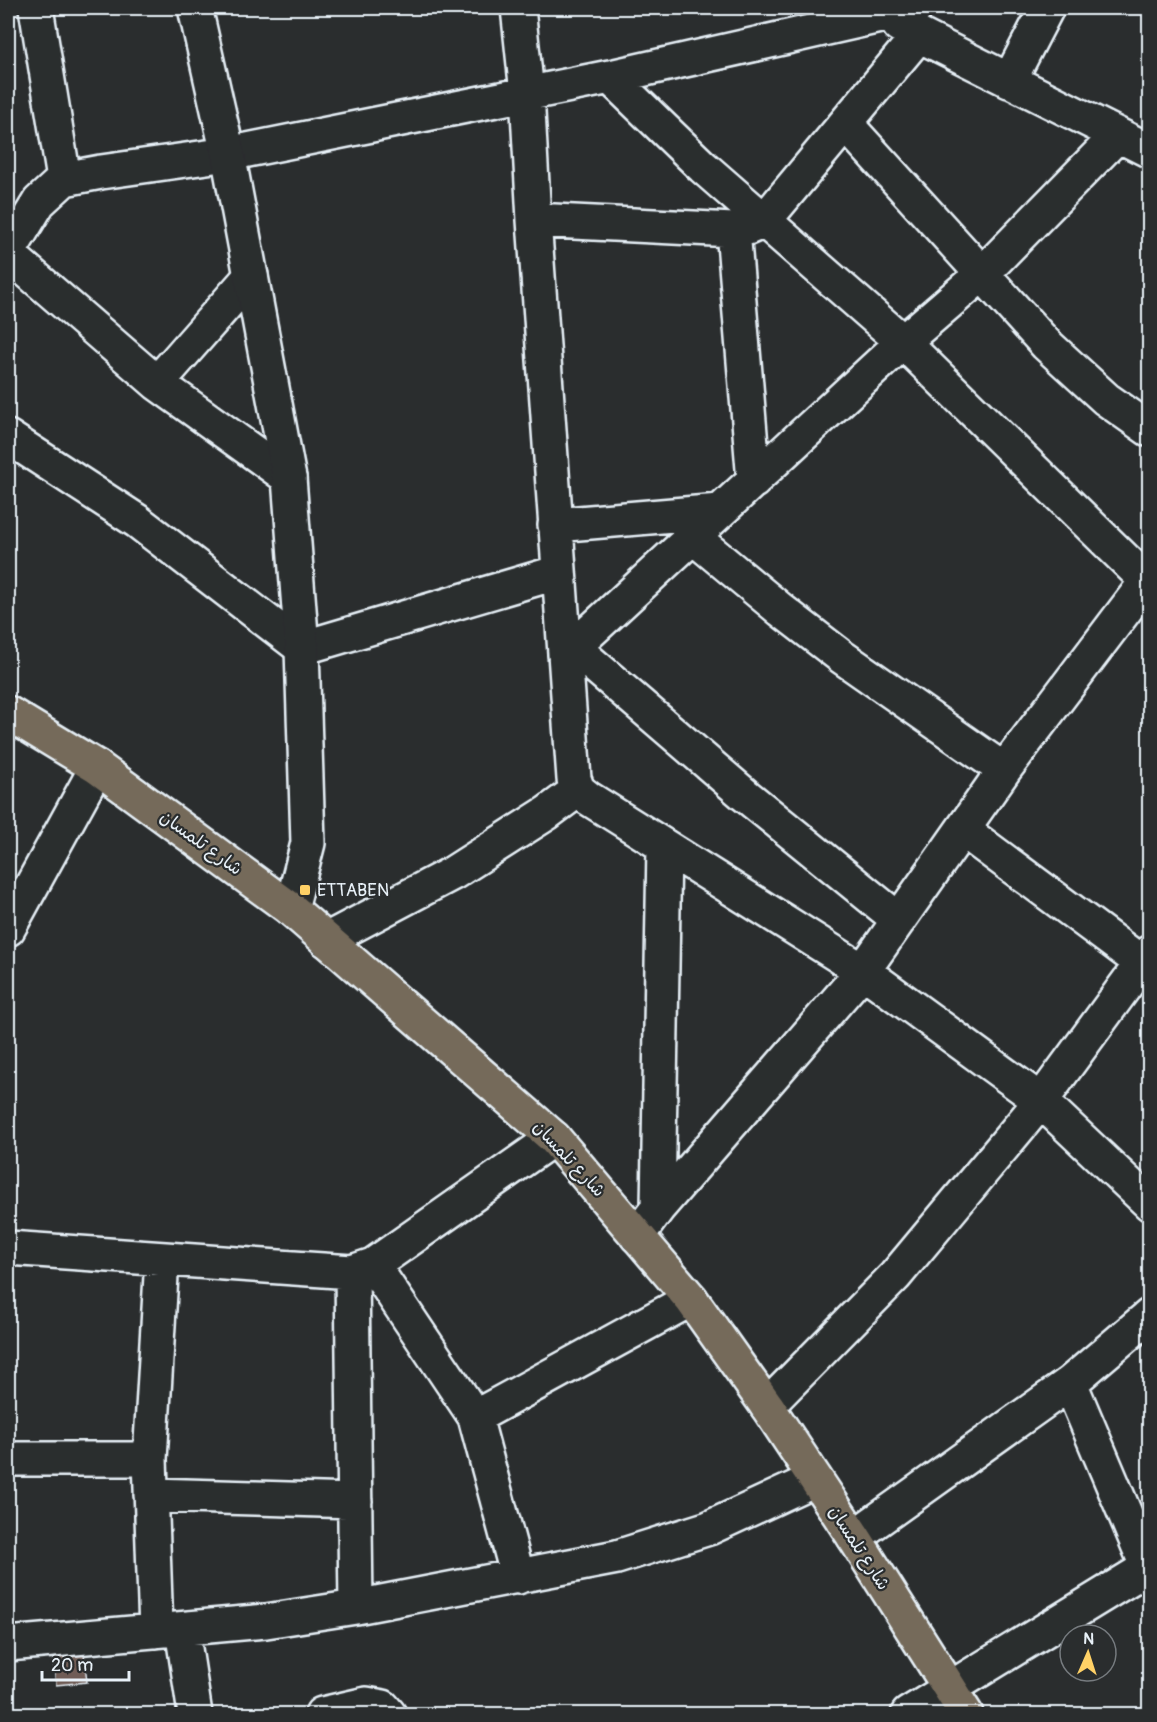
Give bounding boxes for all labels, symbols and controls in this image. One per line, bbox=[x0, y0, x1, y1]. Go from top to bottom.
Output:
street label: شارع تلمسان bbox=[155, 805, 247, 881]
place label: ETTABEN bbox=[317, 879, 389, 902]
marker: ETTABEN bbox=[298, 883, 312, 897]
street label: شارع تلمسان bbox=[528, 1116, 610, 1202]
street label: شارع تلمسان bbox=[823, 1501, 895, 1595]
north arrow bbox=[1058, 1623, 1118, 1683]
text: N bbox=[1083, 1629, 1095, 1649]
scale bar bbox=[42, 1644, 129, 1682]
text: 20 m bbox=[51, 1654, 93, 1677]

